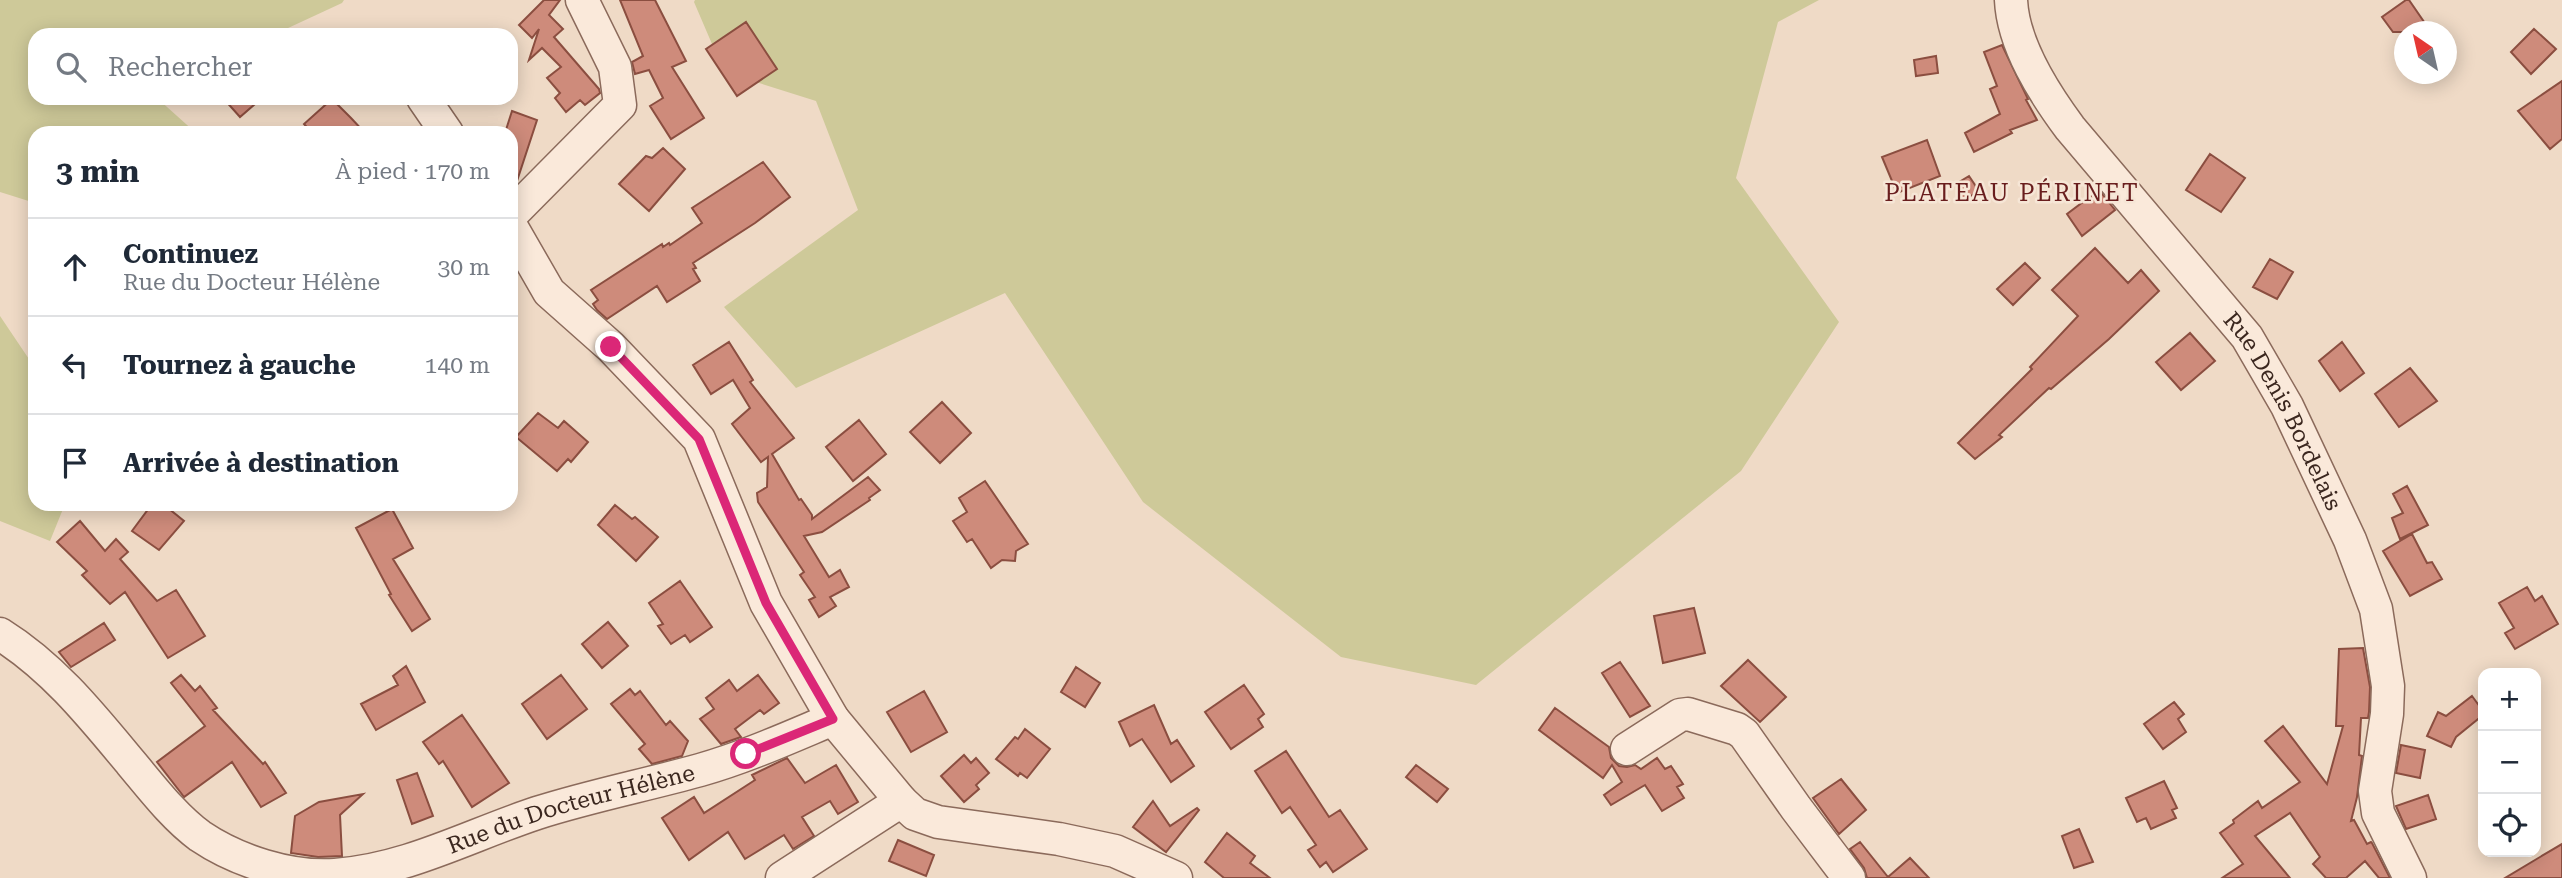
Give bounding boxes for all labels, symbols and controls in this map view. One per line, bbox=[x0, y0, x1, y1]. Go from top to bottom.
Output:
north arrow bbox=[2394, 21, 2457, 84]
search box bbox=[28, 28, 518, 105]
icon: search bbox=[52, 48, 90, 86]
text: Rechercher bbox=[108, 52, 252, 82]
text: 3 min bbox=[56, 154, 139, 189]
text: À pied · 170 m bbox=[335, 158, 490, 185]
district label: PLATEAU PÉRINET bbox=[1884, 178, 2140, 207]
text: Continuez bbox=[123, 239, 258, 269]
icon: ahead bbox=[56, 248, 94, 286]
text: 30 m bbox=[437, 254, 490, 281]
text: Rue du Docteur Hélène bbox=[123, 269, 380, 296]
street label: Rue Denis Bordelais bbox=[2218, 307, 2347, 515]
route end bbox=[595, 331, 626, 362]
icon: left bbox=[56, 346, 94, 384]
text: Tournez à gauche bbox=[123, 350, 356, 380]
text: 140 m bbox=[425, 352, 490, 379]
icon: arrive bbox=[56, 444, 94, 482]
text: Arrivée à destination bbox=[123, 448, 399, 478]
map controls bbox=[2478, 668, 2541, 857]
button: + bbox=[2478, 668, 2541, 731]
button: − bbox=[2478, 731, 2541, 794]
route start bbox=[730, 738, 761, 769]
street label: Rue du Docteur Hélène bbox=[443, 759, 698, 860]
button: locate bbox=[2478, 794, 2541, 857]

